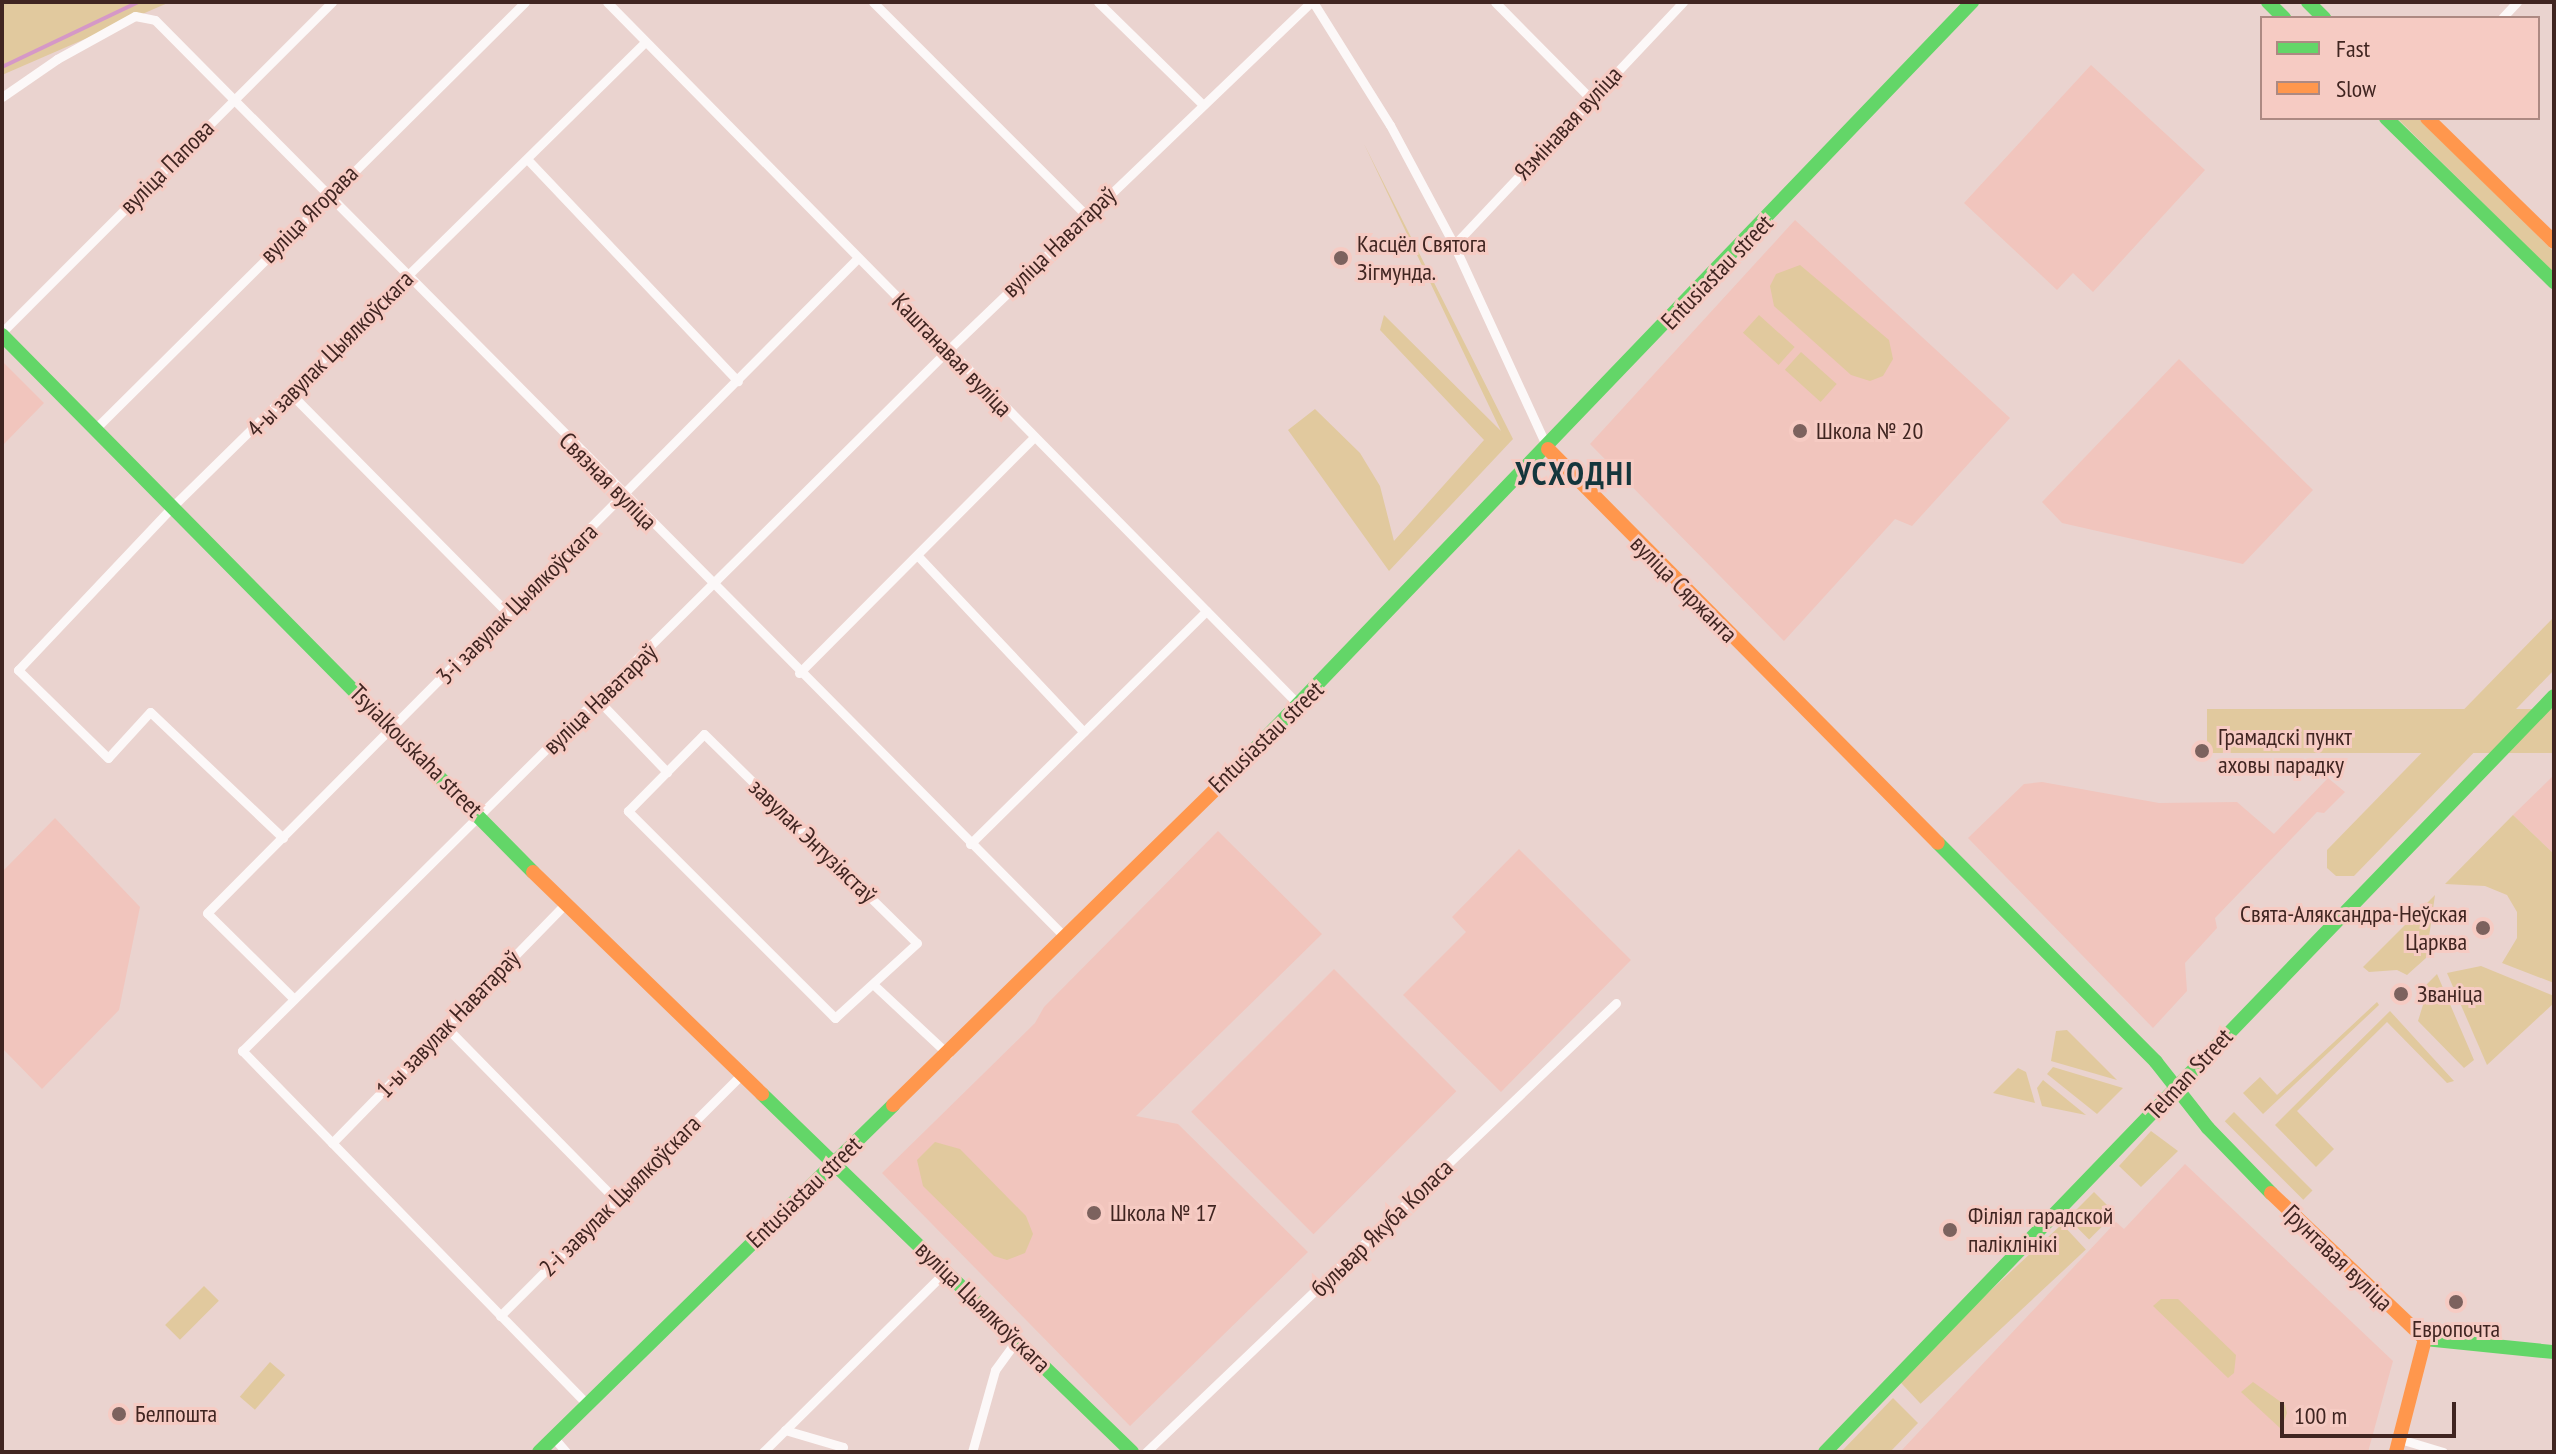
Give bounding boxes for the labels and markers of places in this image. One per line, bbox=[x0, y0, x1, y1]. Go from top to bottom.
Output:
place label: Касцёл Святога Зігмунда. bbox=[1357, 230, 1486, 286]
marker: Касцёл Святога Зігмунда. bbox=[1332, 249, 1350, 267]
place label: Школа № 20 bbox=[1816, 417, 1923, 445]
marker: Школа № 20 bbox=[1791, 422, 1809, 440]
place label: Грамадскі пункт аховы парадку bbox=[2218, 723, 2352, 779]
marker: Грамадскі пункт аховы парадку bbox=[2193, 742, 2211, 760]
place label: Свята-Аляксандра-Неўская Царква bbox=[2240, 900, 2467, 956]
marker: Свята-Аляксандра-Неўская Царква bbox=[2474, 919, 2492, 937]
place label: Званіца bbox=[2417, 980, 2483, 1008]
marker: Званіца bbox=[2392, 985, 2410, 1003]
place label: Школа № 17 bbox=[1110, 1199, 1217, 1227]
place label: Філіял гарадской паліклінікі bbox=[1968, 1202, 2113, 1258]
marker: Школа № 17 bbox=[1085, 1204, 1103, 1222]
marker: Філіял гарадской паліклінікі bbox=[1939, 1219, 1961, 1241]
marker: Европочта bbox=[2447, 1293, 2465, 1311]
place label: Европочта bbox=[2412, 1315, 2500, 1343]
place label: Белпошта bbox=[135, 1400, 217, 1428]
marker: Белпошта bbox=[110, 1405, 128, 1423]

